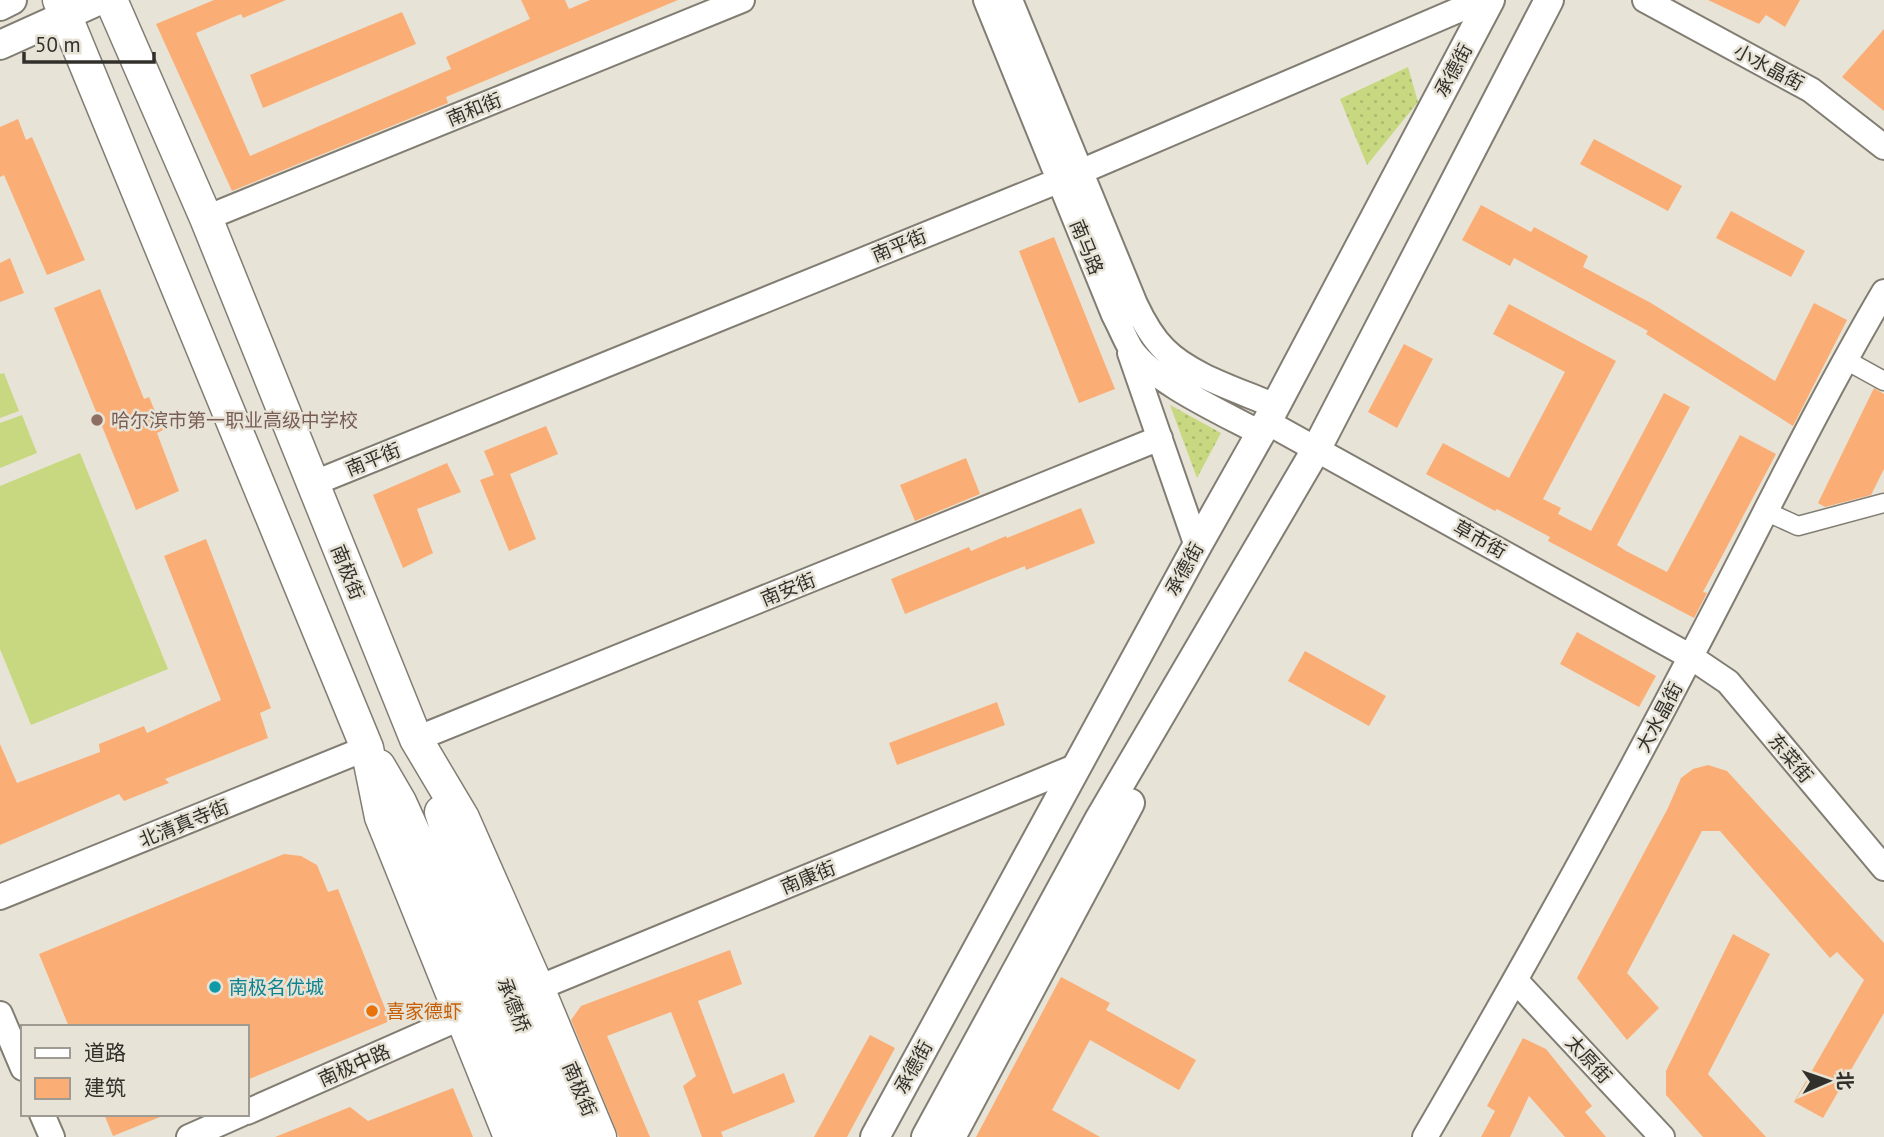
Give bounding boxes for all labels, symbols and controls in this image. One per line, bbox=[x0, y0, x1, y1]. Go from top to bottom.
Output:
scale bar bbox=[24, 21, 154, 65]
text: 50 m bbox=[35, 31, 81, 58]
street label: 承德街 bbox=[1429, 39, 1477, 101]
street label: 小水晶街 bbox=[1730, 39, 1808, 95]
street label: 南和街 bbox=[443, 87, 505, 131]
street label: 南马路 bbox=[1065, 216, 1109, 278]
street label: 南平街 bbox=[868, 223, 930, 267]
place label: 哈尔滨市第一职业高级中学校 bbox=[111, 408, 358, 432]
marker: 哈尔滨市第一职业高级中学校 bbox=[89, 412, 105, 428]
street label: 南平街 bbox=[342, 437, 404, 481]
street label: 草市街 bbox=[1449, 515, 1511, 563]
street label: 承德街 bbox=[1160, 538, 1208, 600]
street label: 南极街 bbox=[326, 541, 370, 603]
street label: 南安街 bbox=[757, 567, 819, 611]
street label: 大水晶街 bbox=[1631, 678, 1687, 756]
street label: 东菜街 bbox=[1763, 728, 1819, 788]
street label: 北清真寺街 bbox=[135, 794, 233, 852]
street label: 南康街 bbox=[777, 855, 839, 899]
street label: 承德桥 bbox=[492, 974, 536, 1036]
place label: 南极名优城 bbox=[229, 975, 324, 999]
marker: 南极名优城 bbox=[207, 979, 223, 995]
place label: 喜家德虾 bbox=[386, 999, 462, 1023]
marker: 喜家德虾 bbox=[364, 1003, 380, 1019]
legend bbox=[21, 1025, 248, 1116]
street label: 太原街 bbox=[1561, 1030, 1617, 1088]
street label: 承德街 bbox=[889, 1036, 937, 1098]
text: 道路 bbox=[84, 1039, 126, 1066]
street label: 南极中路 bbox=[314, 1039, 394, 1091]
north arrow bbox=[1793, 1046, 1863, 1116]
street label: 南极街 bbox=[558, 1058, 602, 1120]
text: 北 bbox=[1833, 1070, 1857, 1090]
text: 建筑 bbox=[84, 1074, 126, 1101]

